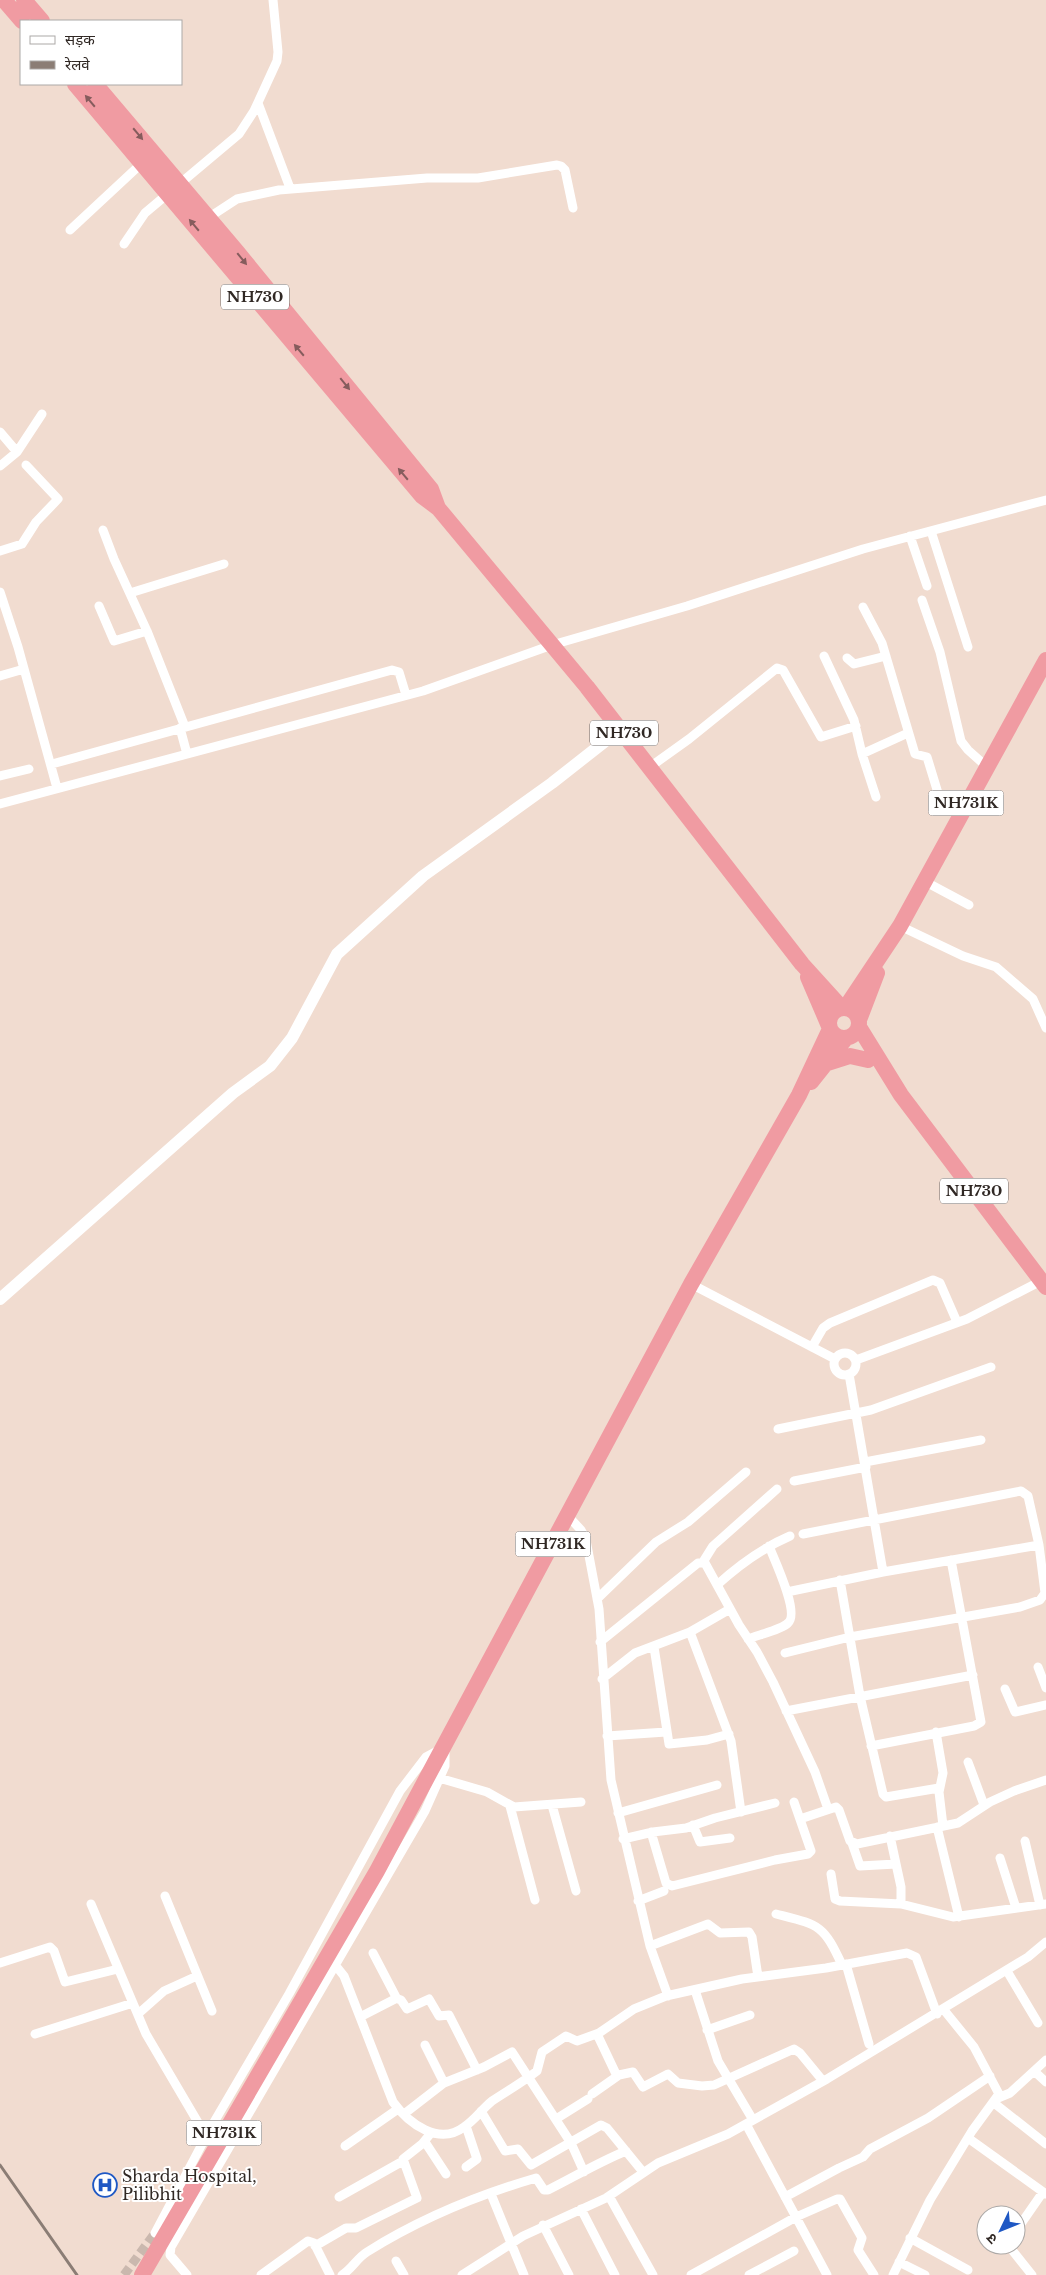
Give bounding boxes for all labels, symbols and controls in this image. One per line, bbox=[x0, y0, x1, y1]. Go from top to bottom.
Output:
legend bbox=[20, 20, 182, 85]
text: सड़क bbox=[65, 30, 95, 49]
text: रेलवे bbox=[64, 55, 90, 74]
one-way arrow bbox=[84, 95, 95, 108]
one-way arrow bbox=[132, 128, 143, 141]
one-way arrow bbox=[189, 219, 200, 232]
one-way arrow bbox=[237, 252, 248, 265]
road number: NH730 bbox=[221, 284, 289, 310]
one-way arrow bbox=[293, 344, 305, 356]
one-way arrow bbox=[340, 378, 351, 391]
one-way arrow bbox=[398, 468, 409, 481]
road number: NH730 bbox=[590, 720, 658, 746]
road number: NH731K bbox=[928, 790, 1004, 816]
road number: NH730 bbox=[940, 1178, 1008, 1204]
road number: NH731K bbox=[516, 1532, 590, 1556]
road number: NH731K bbox=[186, 2120, 262, 2146]
place label: Sharda Hospital, Pilibhit bbox=[122, 2166, 257, 2204]
hospital icon: Sharda Hospital, Pilibhit bbox=[92, 2172, 118, 2198]
north arrow bbox=[976, 2205, 1026, 2255]
text: उ bbox=[982, 2229, 1001, 2248]

